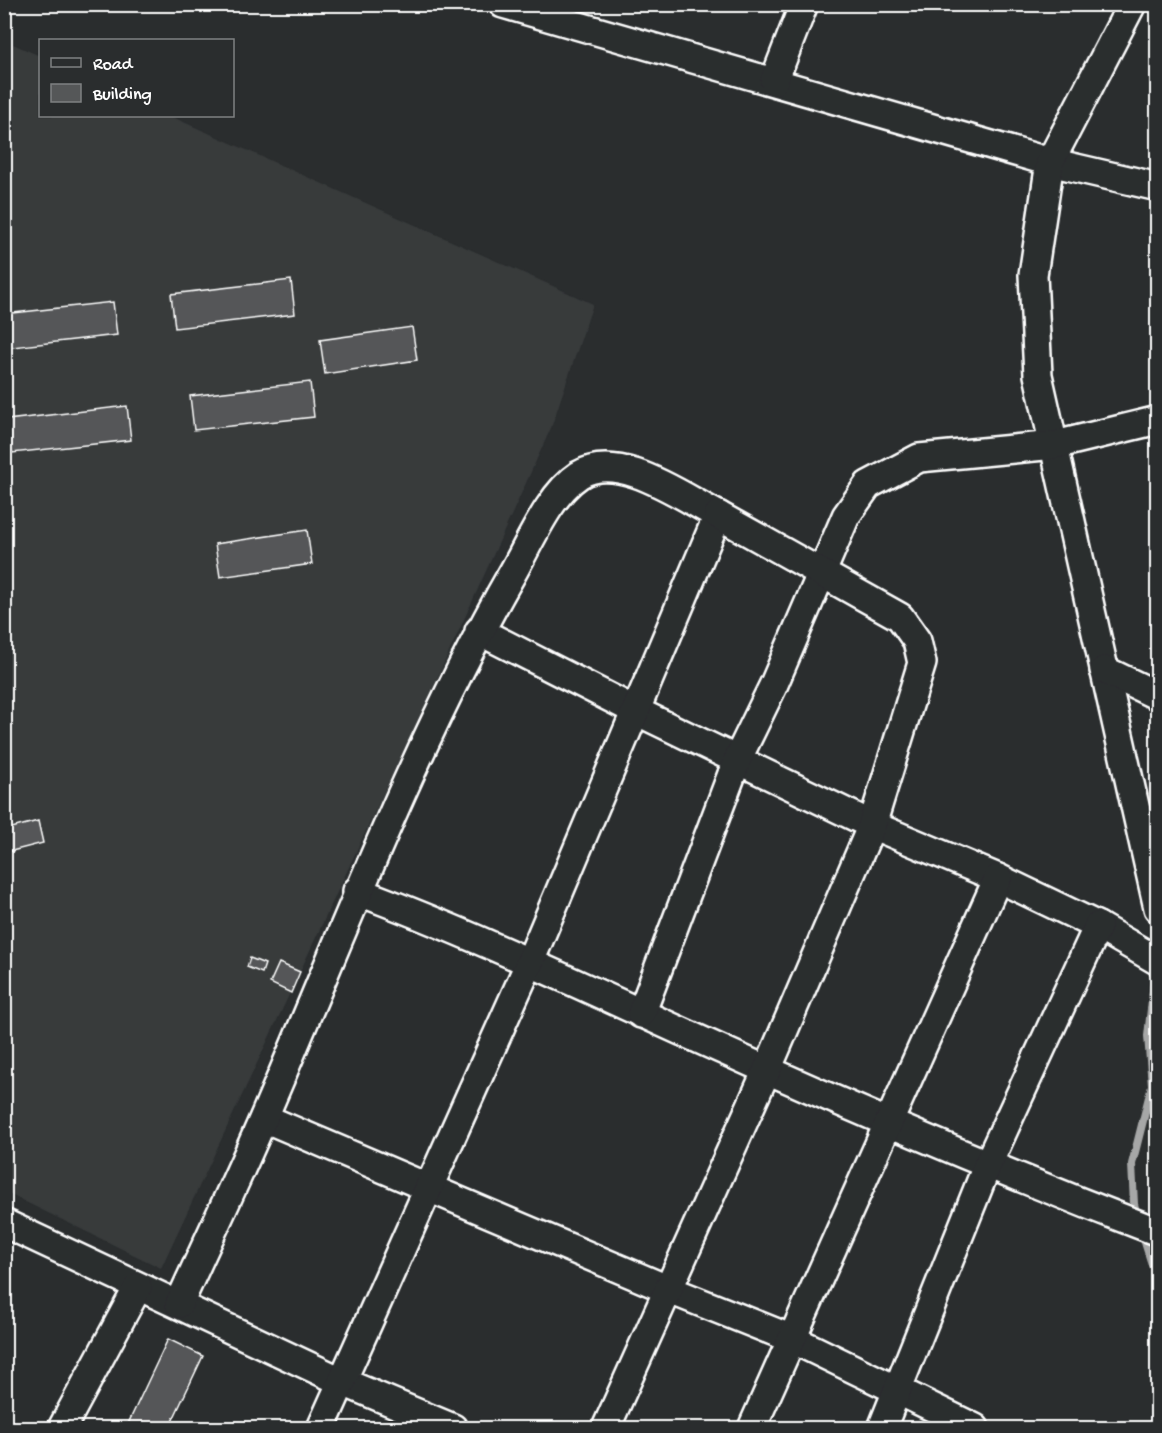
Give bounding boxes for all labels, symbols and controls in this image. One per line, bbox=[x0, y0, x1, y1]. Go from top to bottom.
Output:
legend bbox=[39, 39, 234, 117]
text: Road bbox=[93, 55, 134, 76]
text: Building bbox=[92, 85, 152, 106]

